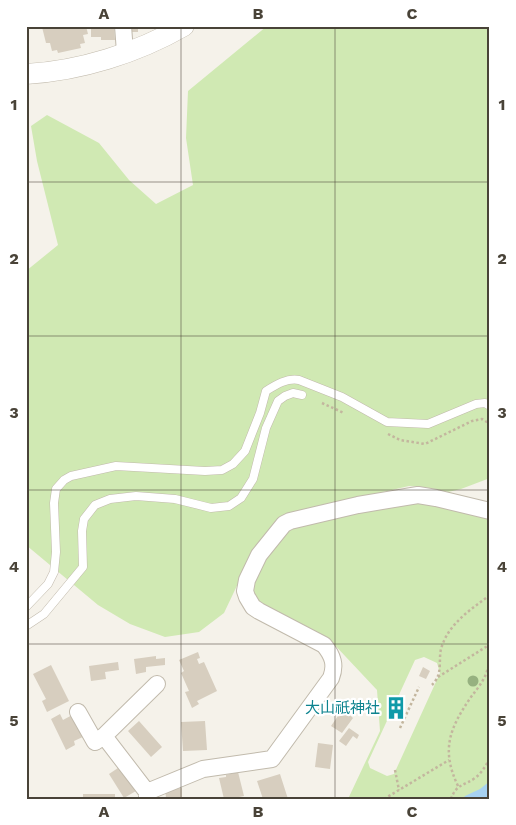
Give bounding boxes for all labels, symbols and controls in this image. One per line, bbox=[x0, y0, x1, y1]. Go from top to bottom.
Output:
text: A bbox=[99, 4, 110, 23]
text: B bbox=[253, 4, 264, 23]
text: C bbox=[407, 4, 418, 23]
text: 1 bbox=[11, 95, 17, 114]
text: 1 bbox=[499, 95, 505, 114]
text: 2 bbox=[9, 249, 19, 268]
text: 2 bbox=[497, 249, 507, 268]
text: 3 bbox=[9, 403, 19, 422]
text: 3 bbox=[497, 403, 507, 422]
text: 4 bbox=[9, 557, 19, 576]
text: 4 bbox=[497, 557, 507, 576]
building icon: 大山祇神社 bbox=[383, 695, 409, 721]
place label: 大山祇神社 bbox=[305, 699, 380, 717]
text: 5 bbox=[9, 711, 19, 730]
text: 5 bbox=[497, 711, 507, 730]
text: A bbox=[99, 802, 110, 821]
text: B bbox=[253, 802, 264, 821]
text: C bbox=[407, 802, 418, 821]

